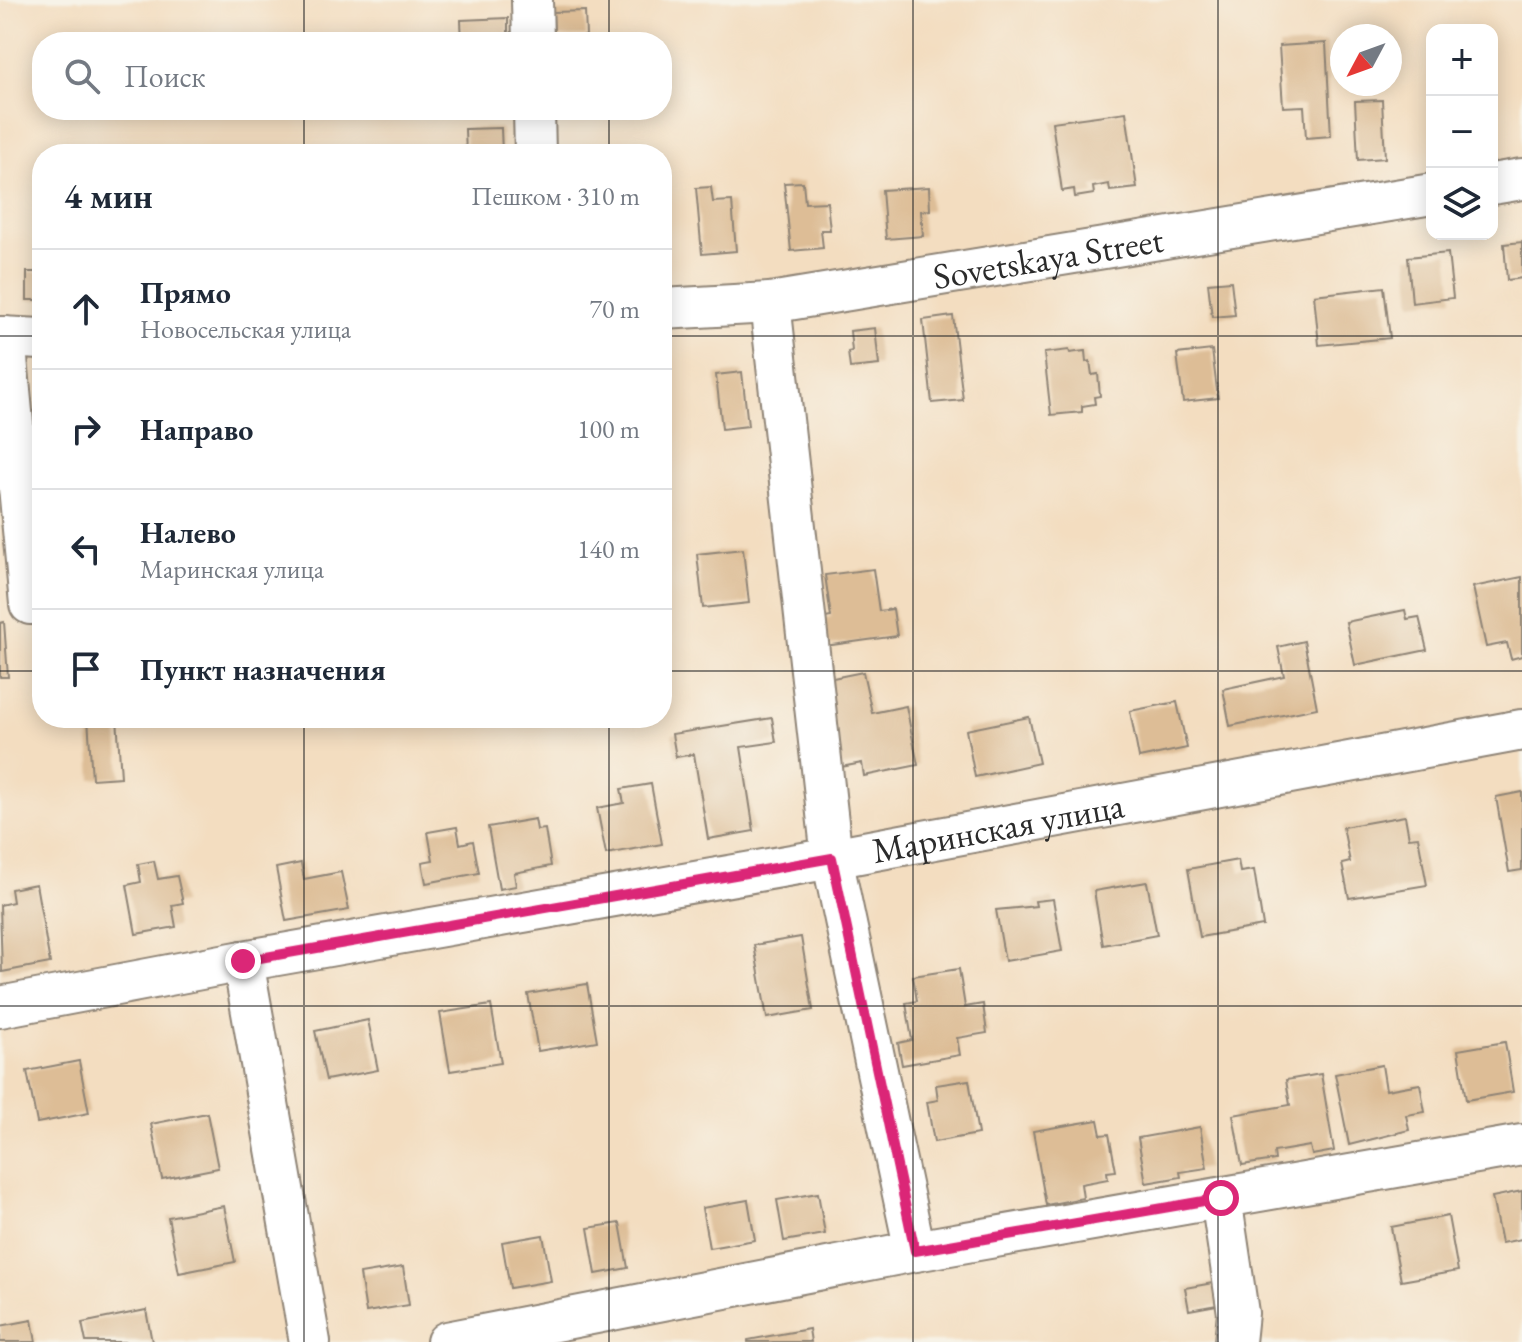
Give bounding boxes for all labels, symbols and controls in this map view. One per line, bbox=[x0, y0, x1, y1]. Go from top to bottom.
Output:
north arrow bbox=[1330, 24, 1402, 96]
map controls bbox=[1426, 24, 1498, 240]
button: + bbox=[1426, 24, 1498, 96]
search box bbox=[32, 32, 672, 120]
icon: search bbox=[60, 54, 104, 98]
text: Поиск bbox=[124, 57, 206, 96]
button: − bbox=[1426, 96, 1498, 168]
button: layers bbox=[1426, 168, 1498, 240]
text: 4 мин bbox=[64, 174, 153, 218]
text: Пешком · 310 m bbox=[471, 179, 640, 213]
street label: Sovetskaya Street bbox=[929, 215, 1167, 299]
text: Прямо bbox=[140, 273, 231, 312]
icon: ahead bbox=[64, 287, 108, 331]
text: 70 m bbox=[590, 292, 640, 326]
text: Новосельская улица bbox=[140, 312, 351, 346]
icon: right bbox=[64, 407, 108, 451]
text: Направо bbox=[140, 410, 253, 449]
text: 100 m bbox=[577, 412, 640, 446]
text: Налево bbox=[140, 513, 236, 552]
icon: left bbox=[64, 527, 108, 571]
text: 140 m bbox=[577, 532, 640, 566]
text: Маринская улица bbox=[140, 552, 324, 586]
icon: arrive bbox=[64, 647, 108, 691]
text: Пункт назначения bbox=[140, 650, 386, 689]
street label: Маринская улица bbox=[868, 781, 1128, 874]
route end bbox=[225, 943, 261, 979]
route start bbox=[1203, 1180, 1239, 1216]

